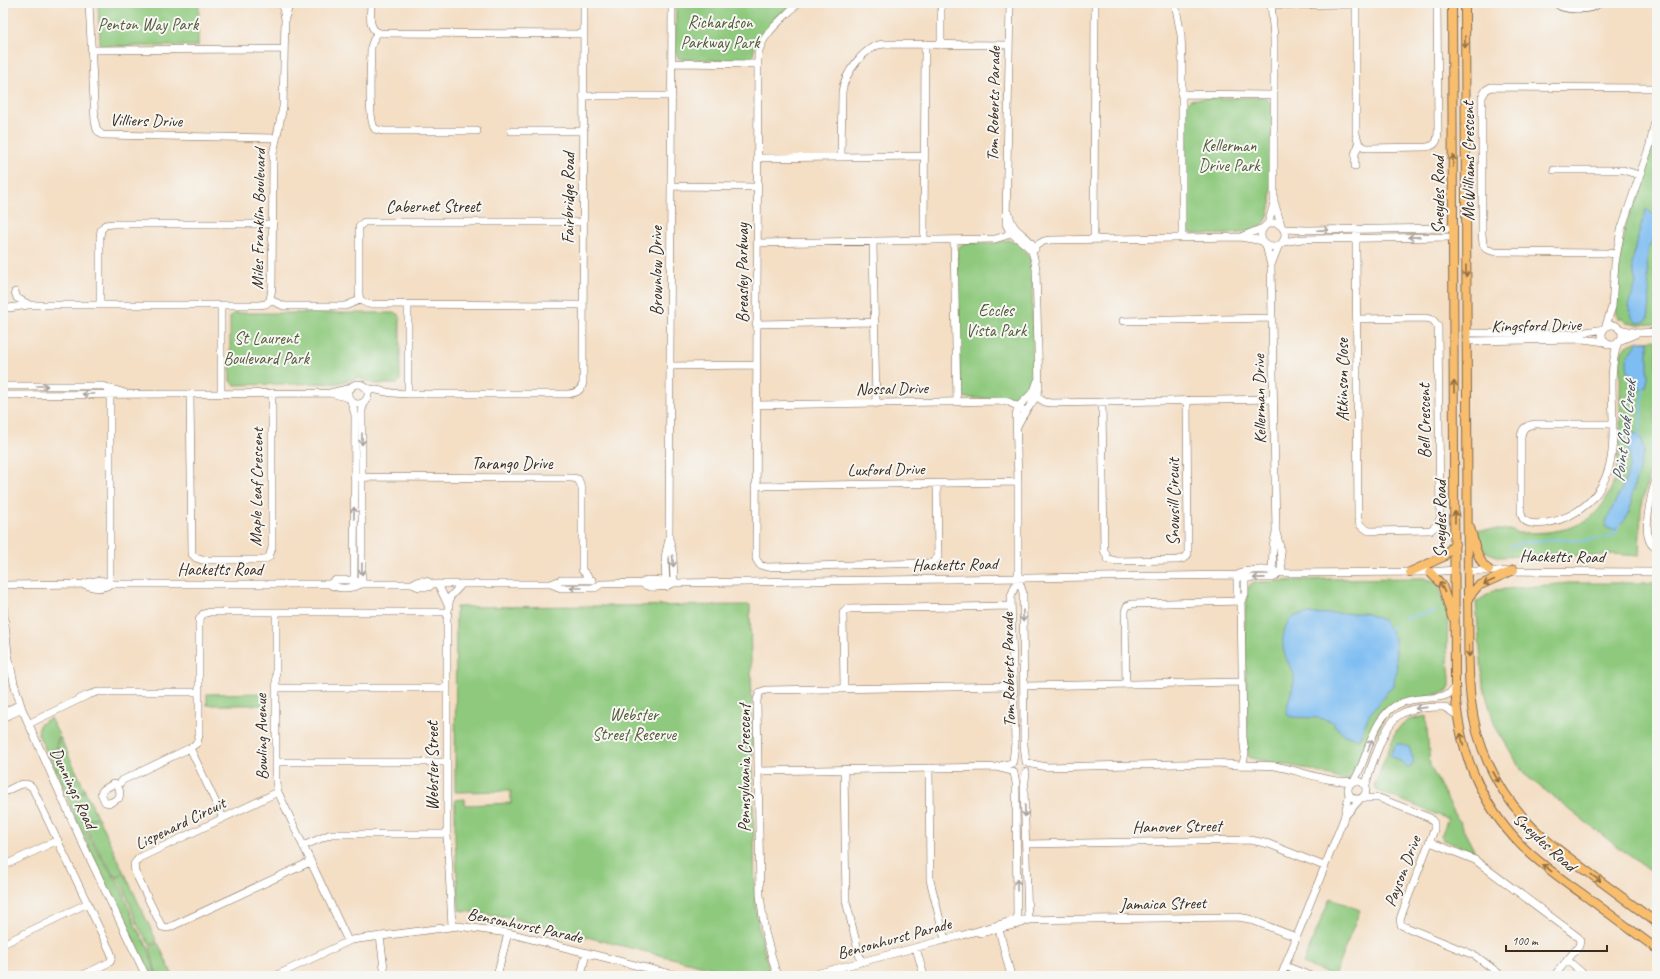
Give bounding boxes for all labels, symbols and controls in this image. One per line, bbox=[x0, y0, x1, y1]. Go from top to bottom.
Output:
park label: Richardson Parkway Park bbox=[681, 12, 761, 53]
park label: Penton Way Park bbox=[98, 14, 200, 35]
one-way arrow bbox=[1461, 35, 1469, 48]
street label: Tom Roberts Parade bbox=[982, 45, 1005, 162]
street label: McWilliams Crescent bbox=[1458, 99, 1479, 221]
street label: Villiers Drive bbox=[110, 109, 184, 132]
park label: Kellerman Drive Park bbox=[1198, 135, 1261, 176]
street label: Miles Franklin Boulevard bbox=[247, 145, 270, 290]
street label: Fairbridge Road bbox=[558, 150, 579, 244]
street label: Sneydes Road bbox=[1428, 153, 1449, 234]
one-way arrow bbox=[1449, 155, 1457, 168]
street label: Cabernet Street bbox=[386, 196, 482, 217]
street label: Breasley Parkway bbox=[732, 222, 753, 323]
street label: Brownlow Drive bbox=[646, 225, 667, 316]
one-way arrow bbox=[1316, 226, 1329, 234]
one-way arrow bbox=[1408, 233, 1421, 241]
one-way arrow bbox=[1462, 264, 1470, 277]
park label: Eccles Vista Park bbox=[966, 300, 1028, 341]
street label: Kingsford Drive bbox=[1491, 314, 1582, 337]
park label: St Laurent Boulevard Park bbox=[223, 328, 311, 369]
street label: Atkinson Close bbox=[1332, 337, 1353, 421]
street label: Kellerman Drive bbox=[1248, 353, 1271, 444]
water label: Point Cook Creek bbox=[1607, 376, 1642, 483]
street label: Nossal Drive bbox=[856, 377, 930, 400]
street label: Bell Crescent bbox=[1414, 381, 1435, 458]
one-way arrow bbox=[1450, 381, 1458, 394]
one-way arrow bbox=[35, 382, 48, 390]
one-way arrow bbox=[82, 390, 95, 398]
street label: Maple Leaf Crescent bbox=[245, 425, 268, 547]
one-way arrow bbox=[358, 432, 366, 445]
street label: Tarango Drive bbox=[472, 453, 554, 474]
street label: Snowsill Circuit bbox=[1163, 456, 1184, 546]
street label: Luxford Drive bbox=[847, 458, 926, 481]
street label: Sneydes Road bbox=[1430, 477, 1451, 558]
one-way arrow bbox=[350, 507, 358, 520]
one-way arrow bbox=[1451, 511, 1459, 524]
street label: Hacketts Road bbox=[1519, 545, 1607, 568]
street label: Hacketts Road bbox=[912, 553, 1000, 576]
one-way arrow bbox=[670, 554, 677, 567]
street label: Hacketts Road bbox=[178, 559, 265, 580]
one-way arrow bbox=[358, 562, 366, 575]
one-way arrow bbox=[1253, 574, 1266, 582]
one-way arrow bbox=[1483, 579, 1495, 586]
one-way arrow bbox=[1438, 581, 1445, 593]
one-way arrow bbox=[570, 584, 583, 592]
one-way arrow bbox=[1019, 609, 1027, 622]
street label: Tom Roberts Parade bbox=[997, 611, 1020, 728]
one-way arrow bbox=[1465, 644, 1473, 657]
street label: Bowling Avenue bbox=[250, 692, 273, 780]
street label: Pennsylvania Crescent bbox=[734, 702, 755, 832]
park label: Webster Street Reserve bbox=[592, 704, 678, 745]
one-way arrow bbox=[1415, 704, 1428, 712]
street label: Webster Street bbox=[422, 719, 443, 811]
one-way arrow bbox=[1457, 732, 1465, 745]
one-way arrow bbox=[1366, 740, 1374, 752]
street label: Dunnings Road bbox=[46, 744, 102, 834]
one-way arrow bbox=[1492, 771, 1500, 783]
street label: Lispenard Circuit bbox=[131, 791, 231, 854]
one-way arrow bbox=[1021, 804, 1029, 817]
street label: Sneydes Road bbox=[1509, 808, 1583, 879]
street label: Hanover Street bbox=[1132, 815, 1224, 838]
street label: Payson Drive bbox=[1379, 831, 1426, 910]
one-way arrow bbox=[1541, 864, 1552, 872]
one-way arrow bbox=[1590, 873, 1601, 882]
one-way arrow bbox=[1013, 879, 1021, 892]
street label: Jamaica Street bbox=[1119, 892, 1209, 915]
street label: Bensonhurst Parade bbox=[465, 903, 586, 948]
street label: Bensonhurst Parade bbox=[835, 913, 955, 964]
scale bar bbox=[1506, 927, 1607, 953]
text: 100 m bbox=[1512, 933, 1539, 949]

